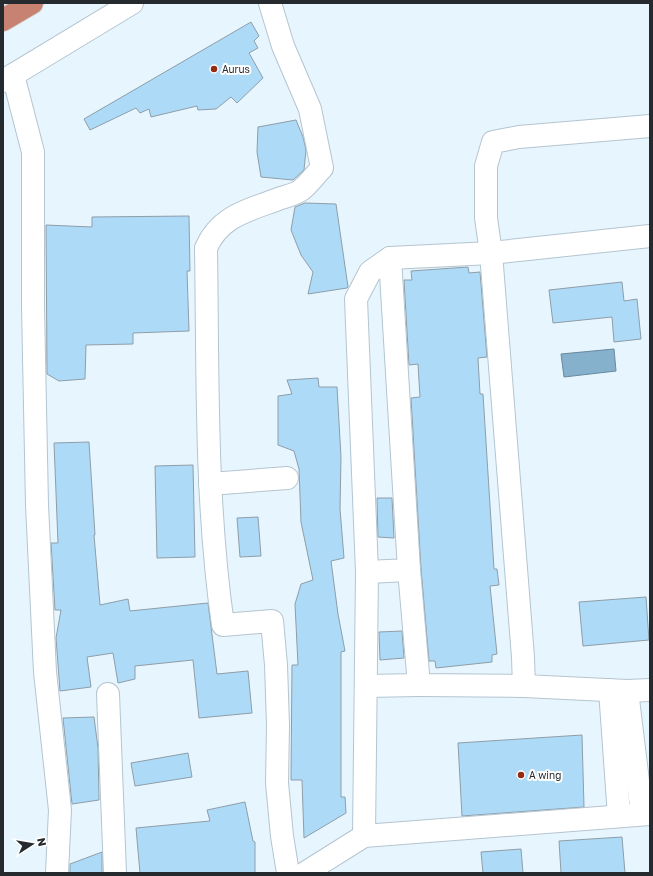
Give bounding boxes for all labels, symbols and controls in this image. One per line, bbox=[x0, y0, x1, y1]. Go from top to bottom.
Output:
place label: Aurus bbox=[222, 63, 250, 75]
marker: Aurus bbox=[209, 64, 219, 74]
place label: A wing bbox=[529, 769, 561, 781]
marker: A wing bbox=[516, 770, 526, 780]
north arrow bbox=[12, 824, 52, 864]
text: N bbox=[35, 836, 49, 847]

